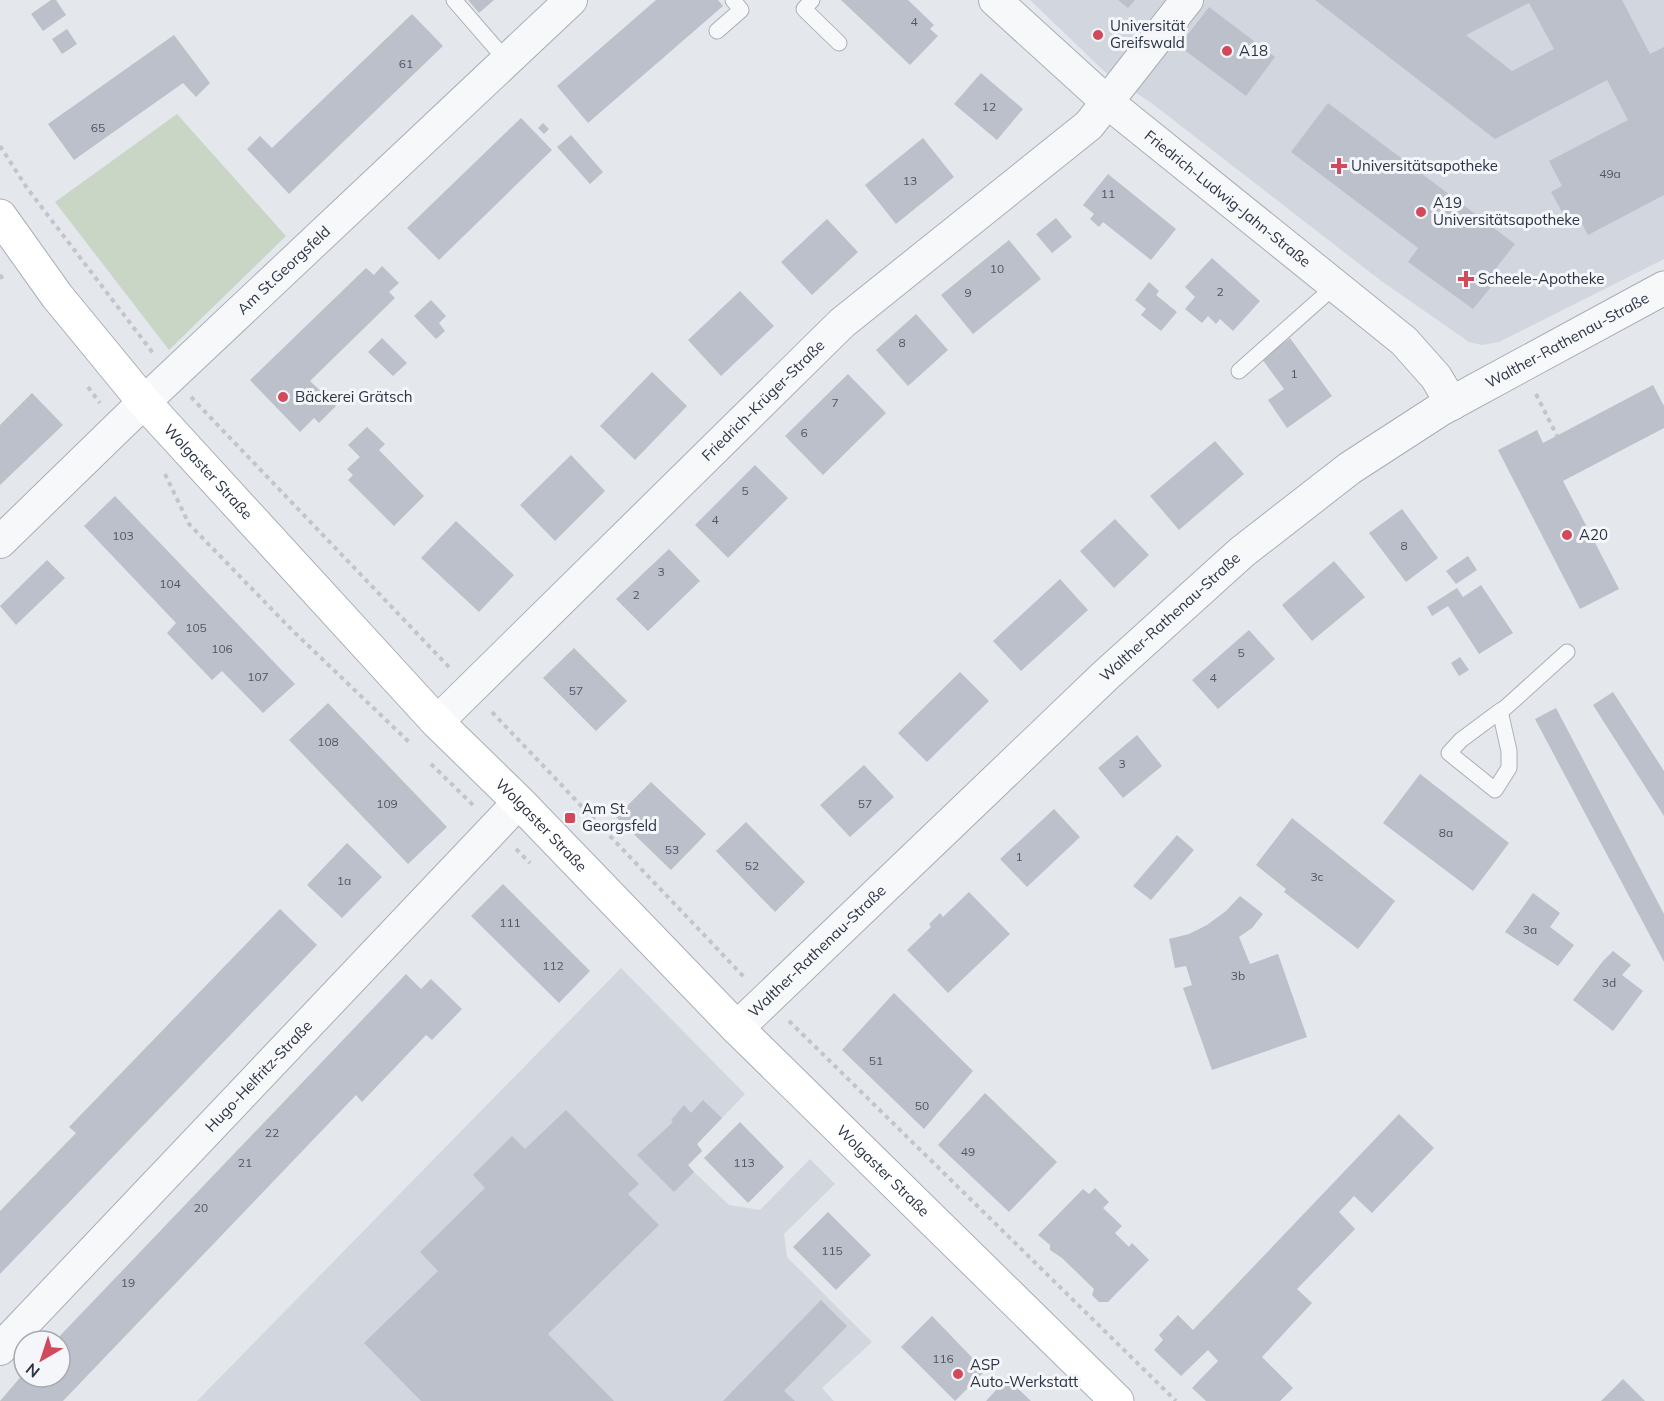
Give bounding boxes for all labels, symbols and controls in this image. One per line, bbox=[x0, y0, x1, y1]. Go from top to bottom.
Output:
house number: 4 bbox=[910, 14, 918, 29]
place label: Universität Greifswald bbox=[1110, 16, 1185, 52]
marker: Universität Greifswald bbox=[1091, 28, 1105, 42]
place label: A18 bbox=[1239, 41, 1268, 60]
marker: A18 bbox=[1220, 44, 1234, 58]
house number: 61 bbox=[399, 56, 413, 71]
house number: 12 bbox=[982, 99, 996, 114]
house number: 65 bbox=[91, 120, 105, 135]
street label: Friedrich-Ludwig-Jahn-Straße bbox=[1141, 126, 1315, 271]
place label: Universitätsapotheke bbox=[1351, 156, 1498, 175]
marker: Universitätsapotheke bbox=[1332, 159, 1346, 173]
house number: 49a bbox=[1599, 166, 1621, 181]
house number: 13 bbox=[903, 173, 917, 188]
house number: 11 bbox=[1101, 186, 1115, 201]
place label: A19 Universitätsapotheke bbox=[1433, 193, 1580, 229]
marker: A19 Universitätsapotheke bbox=[1414, 205, 1428, 219]
street label: Am St.Georgsfeld bbox=[233, 222, 334, 318]
house number: 10 bbox=[990, 261, 1004, 276]
place label: Scheele-Apotheke bbox=[1478, 269, 1604, 288]
marker: Scheele-Apotheke bbox=[1459, 272, 1473, 286]
house number: 2 bbox=[1216, 284, 1224, 299]
house number: 9 bbox=[964, 285, 972, 300]
street label: Walther-Rathenau-Straße bbox=[1482, 288, 1652, 392]
house number: 8 bbox=[898, 335, 906, 350]
street label: Friedrich-Krüger-Straße bbox=[697, 336, 828, 465]
house number: 1 bbox=[1290, 366, 1298, 381]
place label: Bäckerei Grätsch bbox=[295, 387, 413, 406]
marker: Bäckerei Grätsch bbox=[276, 390, 290, 404]
house number: 7 bbox=[831, 395, 839, 410]
street label: Wolgaster Straße bbox=[160, 420, 257, 523]
house number: 6 bbox=[800, 425, 808, 440]
house number: 5 bbox=[741, 483, 749, 498]
house number: 4 bbox=[711, 512, 719, 527]
place label: A20 bbox=[1579, 525, 1608, 544]
house number: 103 bbox=[112, 528, 134, 543]
marker: A20 bbox=[1560, 528, 1574, 542]
house number: 8 bbox=[1400, 538, 1408, 553]
street label: Walther-Rathenau-Straße bbox=[1095, 548, 1244, 685]
house number: 3 bbox=[657, 564, 665, 579]
house number: 104 bbox=[159, 576, 181, 591]
house number: 2 bbox=[632, 587, 640, 602]
house number: 105 bbox=[185, 620, 207, 635]
house number: 106 bbox=[211, 641, 233, 656]
house number: 5 bbox=[1237, 645, 1245, 660]
house number: 107 bbox=[247, 669, 269, 684]
house number: 4 bbox=[1209, 670, 1217, 685]
house number: 57 bbox=[569, 683, 583, 698]
house number: 108 bbox=[317, 734, 339, 749]
house number: 3 bbox=[1118, 756, 1126, 771]
street label: Wolgaster Straße bbox=[492, 774, 591, 876]
house number: 109 bbox=[376, 796, 398, 811]
house number: 57 bbox=[858, 796, 872, 811]
place label: Am St. Georgsfeld bbox=[582, 799, 657, 835]
marker: Am St. Georgsfeld bbox=[563, 811, 577, 825]
house number: 8a bbox=[1439, 825, 1453, 840]
house number: 53 bbox=[665, 842, 679, 857]
house number: 1 bbox=[1015, 849, 1023, 864]
house number: 52 bbox=[745, 858, 759, 873]
house number: 3c bbox=[1310, 869, 1324, 884]
house number: 1a bbox=[337, 873, 351, 888]
street label: Walther-Rathenau-Straße bbox=[744, 881, 890, 1021]
house number: 111 bbox=[499, 915, 521, 930]
house number: 3a bbox=[1523, 922, 1537, 937]
house number: 112 bbox=[542, 958, 564, 973]
house number: 3b bbox=[1231, 968, 1245, 983]
house number: 3d bbox=[1602, 975, 1616, 990]
street label: Hugo-Helfritz-Straße bbox=[201, 1016, 316, 1136]
house number: 51 bbox=[869, 1053, 883, 1068]
house number: 50 bbox=[915, 1098, 929, 1113]
street label: Wolgaster Straße bbox=[833, 1121, 934, 1220]
house number: 22 bbox=[265, 1125, 279, 1140]
house number: 49 bbox=[961, 1144, 975, 1159]
house number: 21 bbox=[238, 1155, 252, 1170]
house number: 113 bbox=[733, 1155, 755, 1170]
house number: 20 bbox=[194, 1200, 208, 1215]
house number: 115 bbox=[821, 1243, 843, 1258]
house number: 19 bbox=[121, 1275, 135, 1290]
north arrow bbox=[12, 1329, 72, 1389]
house number: 116 bbox=[932, 1351, 954, 1366]
place label: ASP Auto-Werkstatt bbox=[970, 1355, 1078, 1391]
text: N bbox=[22, 1359, 44, 1382]
marker: ASP Auto-Werkstatt bbox=[951, 1367, 965, 1381]

